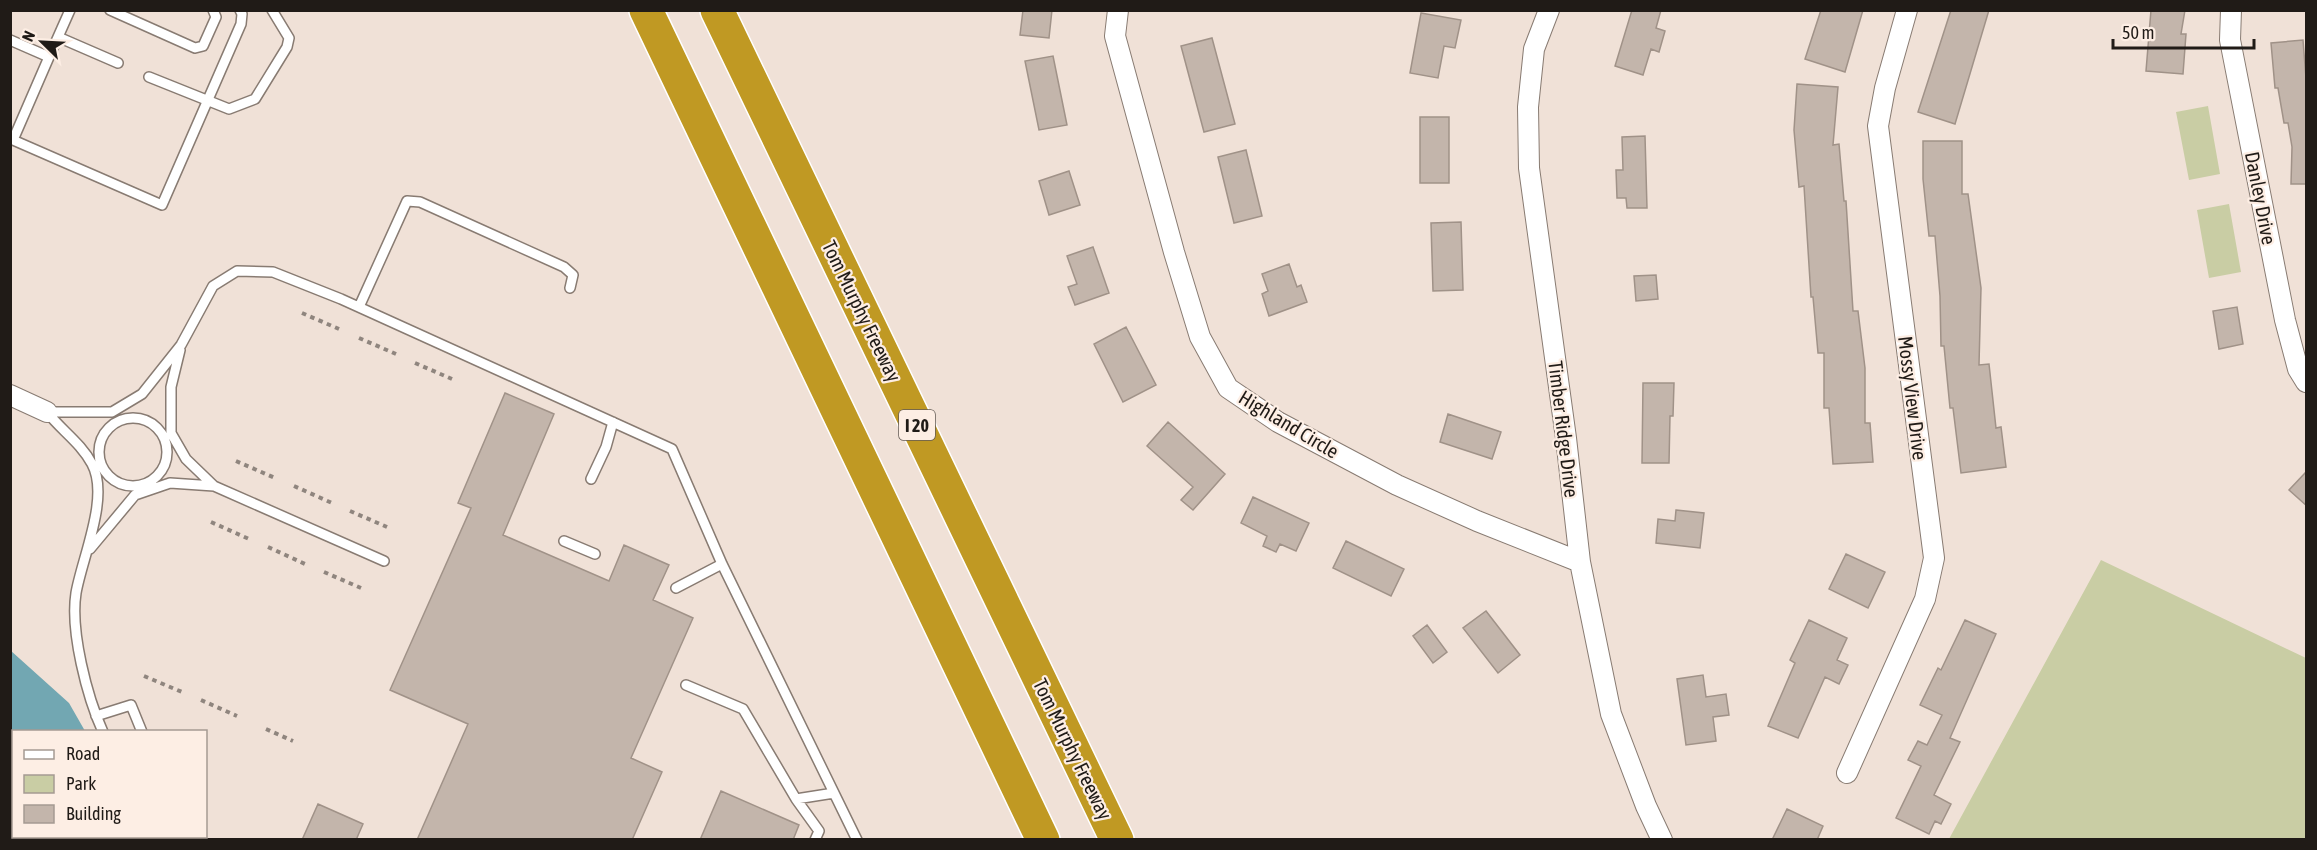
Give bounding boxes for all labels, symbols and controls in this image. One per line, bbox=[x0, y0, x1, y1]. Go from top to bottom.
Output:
north arrow bbox=[12, 12, 72, 72]
scale bar bbox=[2113, 12, 2254, 50]
text: 50 m bbox=[2122, 22, 2154, 43]
text: N bbox=[18, 28, 38, 44]
street label: Danley Drive bbox=[2241, 150, 2281, 246]
street label: Tom Murphy Freeway bbox=[818, 237, 906, 385]
street label: Mossy View Drive bbox=[1894, 335, 1932, 461]
street label: Timber Ridge Drive bbox=[1544, 359, 1584, 499]
street label: Highland Circle bbox=[1235, 385, 1343, 463]
road number: I 20 bbox=[899, 410, 935, 440]
street label: Tom Murphy Freeway bbox=[1029, 675, 1117, 823]
legend bbox=[12, 730, 207, 838]
text: Road bbox=[66, 743, 100, 764]
text: Park bbox=[66, 773, 96, 794]
text: Building bbox=[66, 803, 121, 824]

